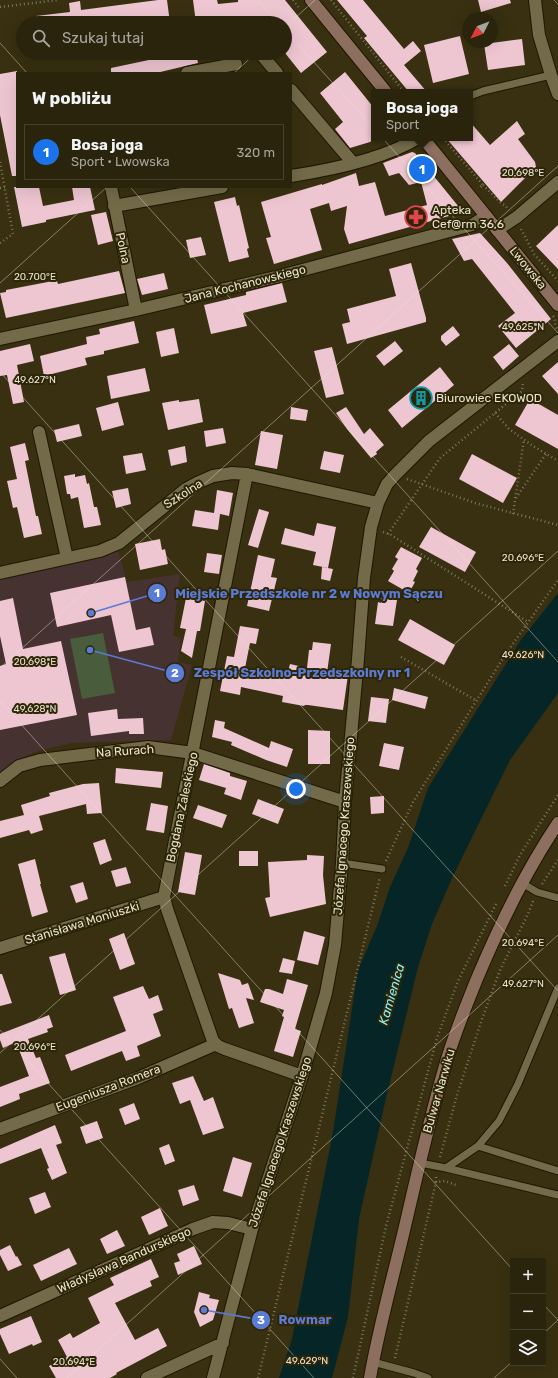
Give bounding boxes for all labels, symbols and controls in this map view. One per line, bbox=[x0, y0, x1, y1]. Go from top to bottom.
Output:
north arrow bbox=[462, 12, 498, 48]
search box bbox=[16, 16, 292, 60]
icon: search bbox=[30, 27, 52, 49]
text: Szukaj tutaj bbox=[62, 29, 144, 47]
text: W pobliżu bbox=[32, 88, 111, 108]
popup bbox=[371, 89, 473, 141]
text: Bosa joga bbox=[386, 99, 458, 117]
text: Sport bbox=[386, 117, 419, 132]
text: Bosa joga bbox=[71, 136, 143, 154]
text: 1 bbox=[43, 145, 49, 160]
text: 320 m bbox=[237, 145, 275, 160]
text: Sport · Lwowska bbox=[71, 154, 170, 169]
pin: 1 bbox=[409, 154, 435, 184]
text: 20.698°E bbox=[502, 167, 544, 179]
place label: Apteka Cef@rm 36,6 bbox=[432, 203, 504, 231]
pharmacy icon: Apteka Cef@rm 36,6 bbox=[403, 204, 429, 230]
street label: Polna bbox=[113, 231, 133, 265]
street label: Lwowska bbox=[507, 244, 549, 292]
street label: Jana Kochanowskiego bbox=[183, 262, 307, 306]
text: 20.700°E bbox=[14, 271, 56, 283]
text: 49.625°N bbox=[502, 321, 544, 333]
text: 49.627°N bbox=[14, 374, 56, 386]
building icon: Biurowiec EKOWOD bbox=[408, 385, 434, 411]
place label: Biurowiec EKOWOD bbox=[436, 391, 542, 405]
street label: Szkolna bbox=[161, 476, 205, 512]
text: 20.696°E bbox=[502, 552, 544, 564]
callout: Miejskie Przedszkole nr 2 w Nowym Sączu bbox=[147, 581, 451, 606]
text: 1 bbox=[154, 586, 160, 600]
text: Miejskie Przedszkole nr 2 w Nowym Sączu bbox=[175, 586, 443, 602]
text: 49.626°N bbox=[502, 649, 544, 661]
text: 20.698°E bbox=[14, 656, 56, 668]
callout: Zespół Szkolno-Przedszkolny nr 1 bbox=[165, 660, 418, 685]
text: Zespół Szkolno-Przedszkolny nr 1 bbox=[194, 665, 410, 680]
text: 2 bbox=[171, 666, 179, 680]
text: 49.628°N bbox=[14, 703, 57, 715]
street label: Józefa Ignacego Kraszewskiego bbox=[331, 736, 357, 915]
street label: Na Rurach bbox=[96, 742, 154, 760]
street label: Bogdana Zaleskiego bbox=[163, 751, 201, 863]
your location bbox=[286, 779, 306, 799]
street label: Stanisława Moniuszki bbox=[23, 899, 141, 947]
text: 20.694°E bbox=[502, 937, 544, 949]
water label: Kamienica bbox=[376, 961, 407, 1027]
text: 49.627°N bbox=[502, 978, 544, 990]
text: 20.696°E bbox=[14, 1041, 56, 1053]
street label: Bulwar Narwiku bbox=[420, 1047, 458, 1135]
street label: Józefa Ignacego Kraszewskiego bbox=[246, 1055, 314, 1229]
street label: Eugeniusza Romera bbox=[54, 1062, 162, 1114]
street label: Władysława Bandurskiego bbox=[55, 1224, 193, 1296]
map controls bbox=[510, 1258, 546, 1366]
button: + bbox=[510, 1258, 546, 1294]
button: − bbox=[510, 1294, 546, 1330]
callout: Rowmar bbox=[251, 1307, 340, 1332]
text: Rowmar bbox=[278, 1312, 332, 1327]
text: 3 bbox=[257, 1313, 265, 1327]
button: layers bbox=[510, 1330, 546, 1366]
text: 49.629°N bbox=[286, 1355, 328, 1367]
text: 20.694°E bbox=[53, 1356, 95, 1368]

